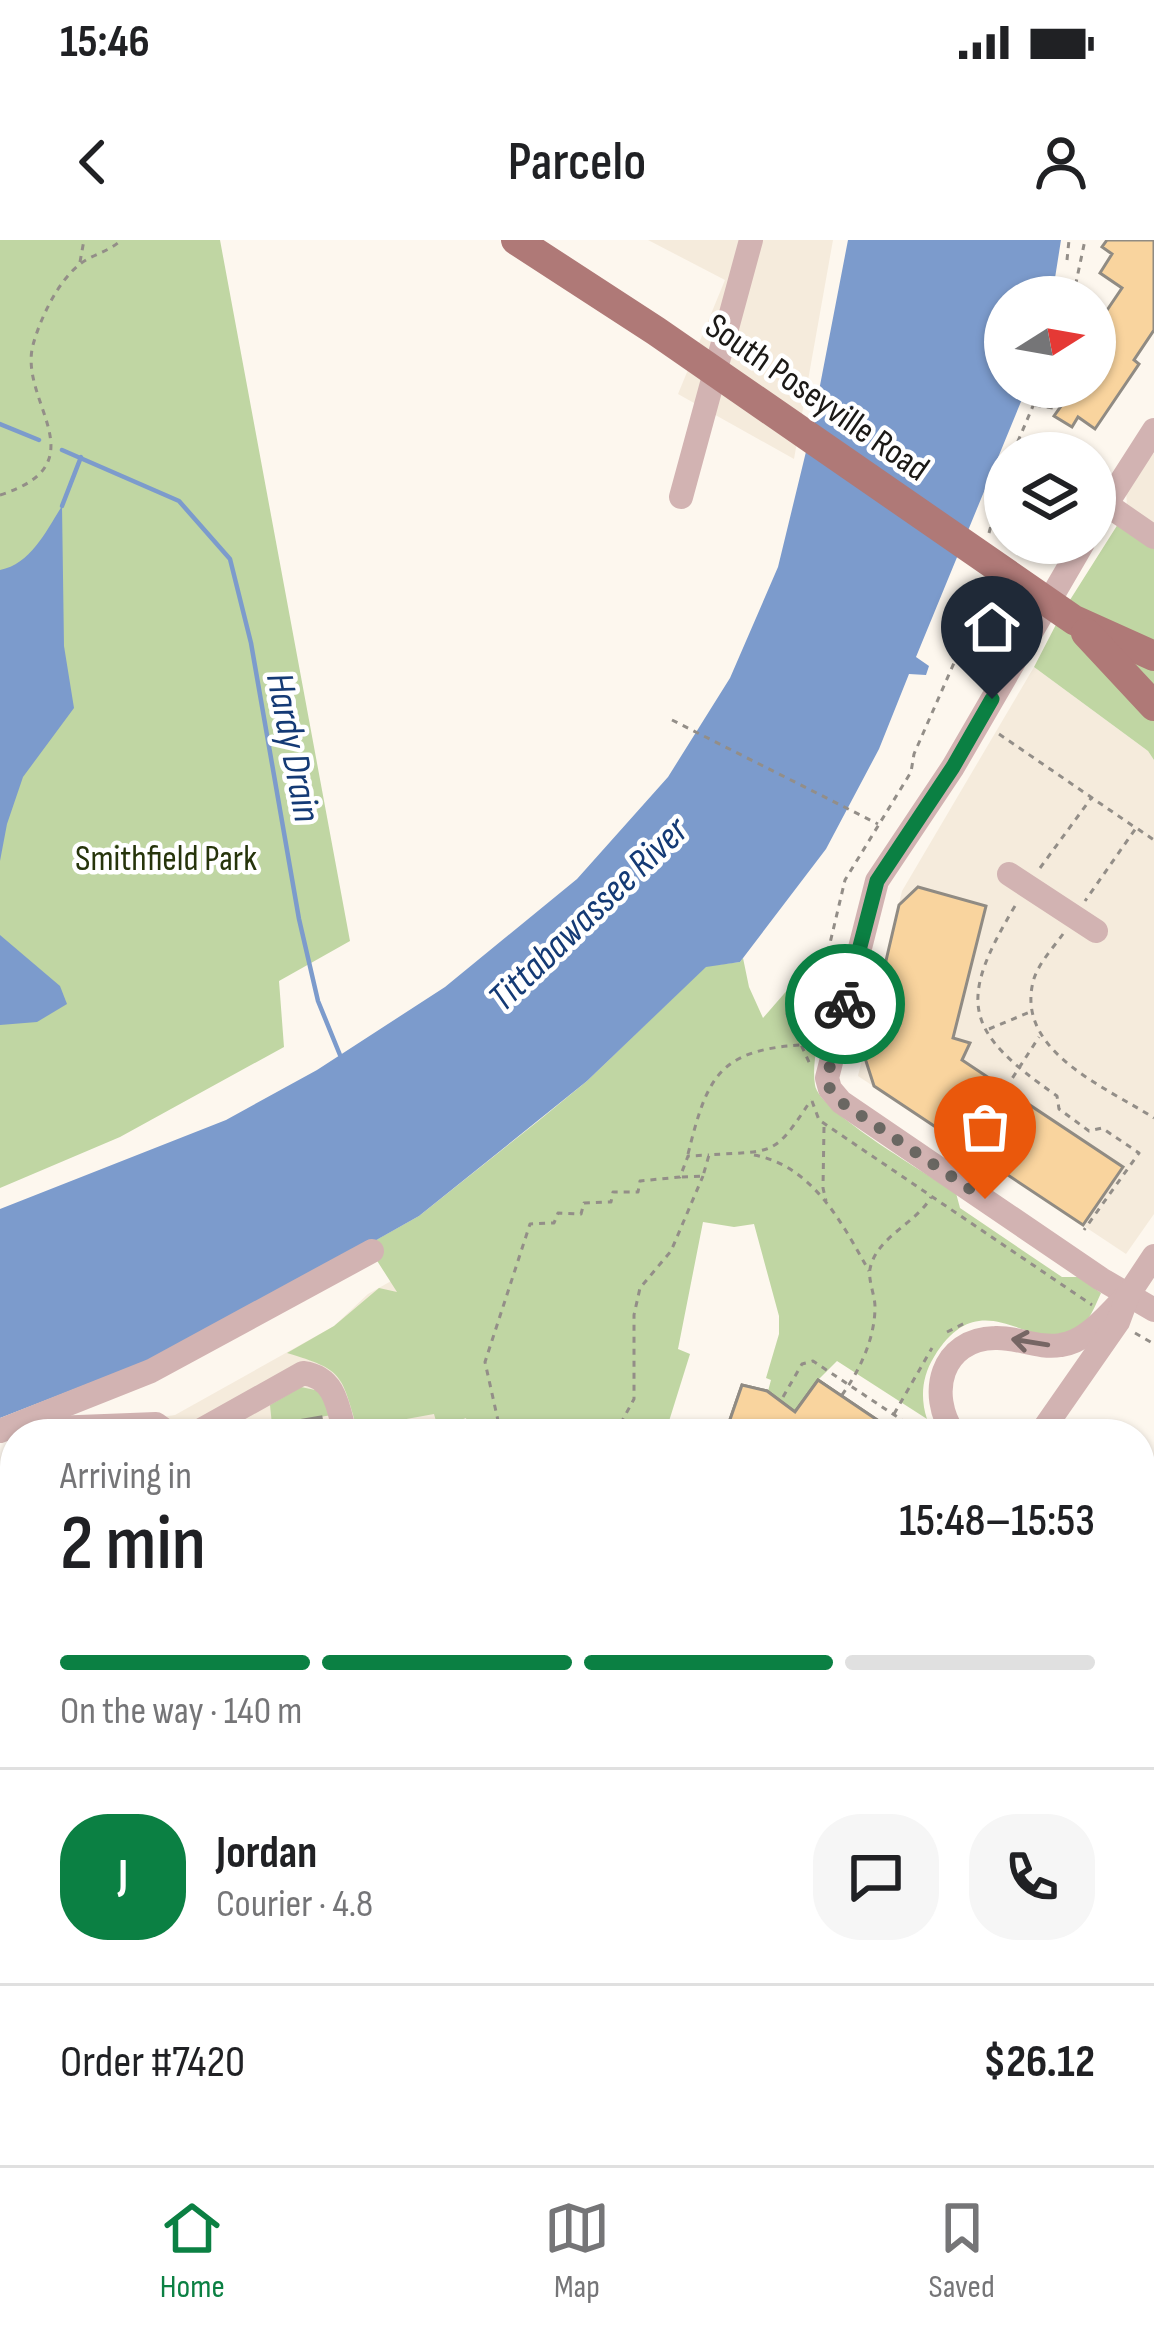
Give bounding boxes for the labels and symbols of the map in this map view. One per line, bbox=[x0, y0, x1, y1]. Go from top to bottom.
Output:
north arrow bbox=[984, 276, 1116, 408]
street label: South Poseyville Road bbox=[697, 305, 937, 491]
pin bbox=[941, 576, 1043, 699]
water label: Hardy Drain bbox=[255, 669, 330, 826]
water label: Tittabawassee River bbox=[479, 806, 700, 1022]
park label: Smithfield Park bbox=[75, 838, 257, 881]
courier bbox=[785, 944, 905, 1064]
pin bbox=[934, 1076, 1036, 1199]
one-way arrow bbox=[1012, 1330, 1051, 1353]

